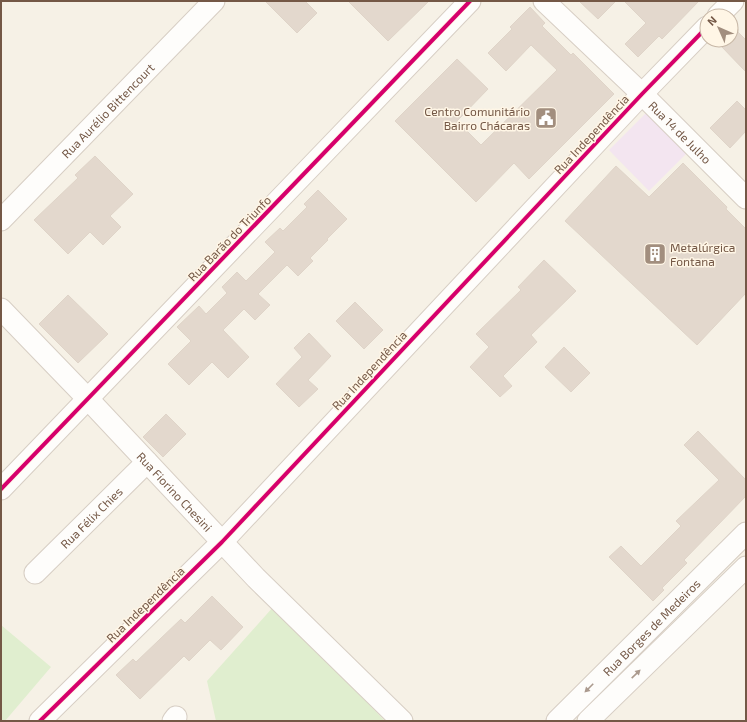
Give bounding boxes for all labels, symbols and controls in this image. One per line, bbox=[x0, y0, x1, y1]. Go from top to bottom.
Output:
north arrow bbox=[699, 8, 739, 48]
text: N bbox=[704, 13, 719, 28]
street label: Rua Aurélio Bittencourt bbox=[59, 60, 157, 161]
street label: Rua Independência bbox=[551, 92, 631, 176]
street label: Rua 14 de Julho bbox=[646, 98, 714, 166]
place label: Centro Comunitário Bairro Chácaras bbox=[424, 104, 530, 132]
public building icon: Centro Comunitário Bairro Chácaras bbox=[533, 105, 559, 131]
street label: Rua Barão do Triunfo bbox=[185, 192, 274, 284]
place label: Metalúrgica Fontana bbox=[670, 240, 735, 268]
building icon: Metalúrgica Fontana bbox=[642, 241, 668, 267]
street label: Rua Independência bbox=[329, 328, 409, 412]
street label: Rua Fiorino Chesini bbox=[134, 449, 215, 534]
street label: Rua Félix Chies bbox=[57, 484, 125, 551]
street label: Rua Independência bbox=[103, 563, 187, 645]
street label: Rua Borges de Medeiros bbox=[600, 576, 703, 679]
one-way arrow bbox=[631, 669, 641, 679]
one-way arrow bbox=[584, 683, 594, 693]

